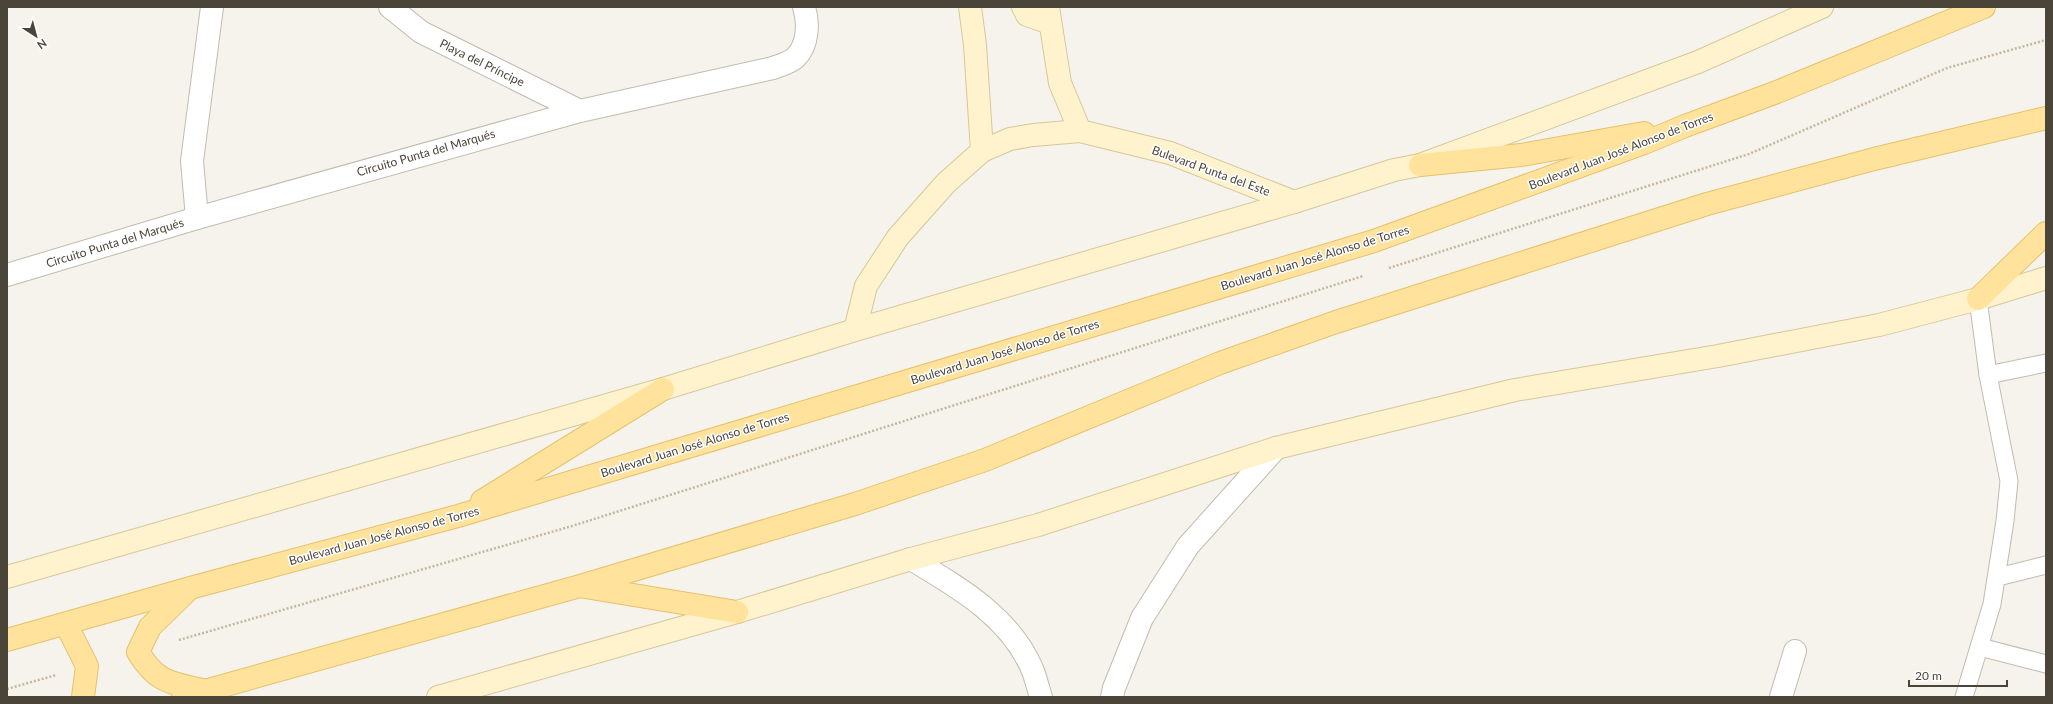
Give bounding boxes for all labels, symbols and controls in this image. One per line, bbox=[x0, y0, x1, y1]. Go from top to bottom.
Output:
north arrow bbox=[16, 16, 56, 56]
street label: Playa del Príncipe bbox=[437, 36, 527, 90]
text: N bbox=[35, 37, 49, 52]
street label: Boulevard Juan José Alonso de Torres bbox=[1526, 108, 1715, 193]
street label: Circuito Punta del Marqués bbox=[355, 126, 497, 179]
street label: Bulevard Punta del Este bbox=[1150, 142, 1272, 199]
street label: Circuito Punta del Marqués bbox=[44, 214, 186, 271]
street label: Boulevard Juan José Alonso de Torres bbox=[1219, 222, 1411, 293]
street label: Boulevard Juan José Alonso de Torres bbox=[909, 316, 1101, 387]
street label: Boulevard Juan José Alonso de Torres bbox=[599, 409, 791, 480]
street label: Boulevard Juan José Alonso de Torres bbox=[287, 503, 481, 568]
scale bar bbox=[1909, 662, 2007, 688]
text: 20 m bbox=[1915, 668, 1942, 683]

